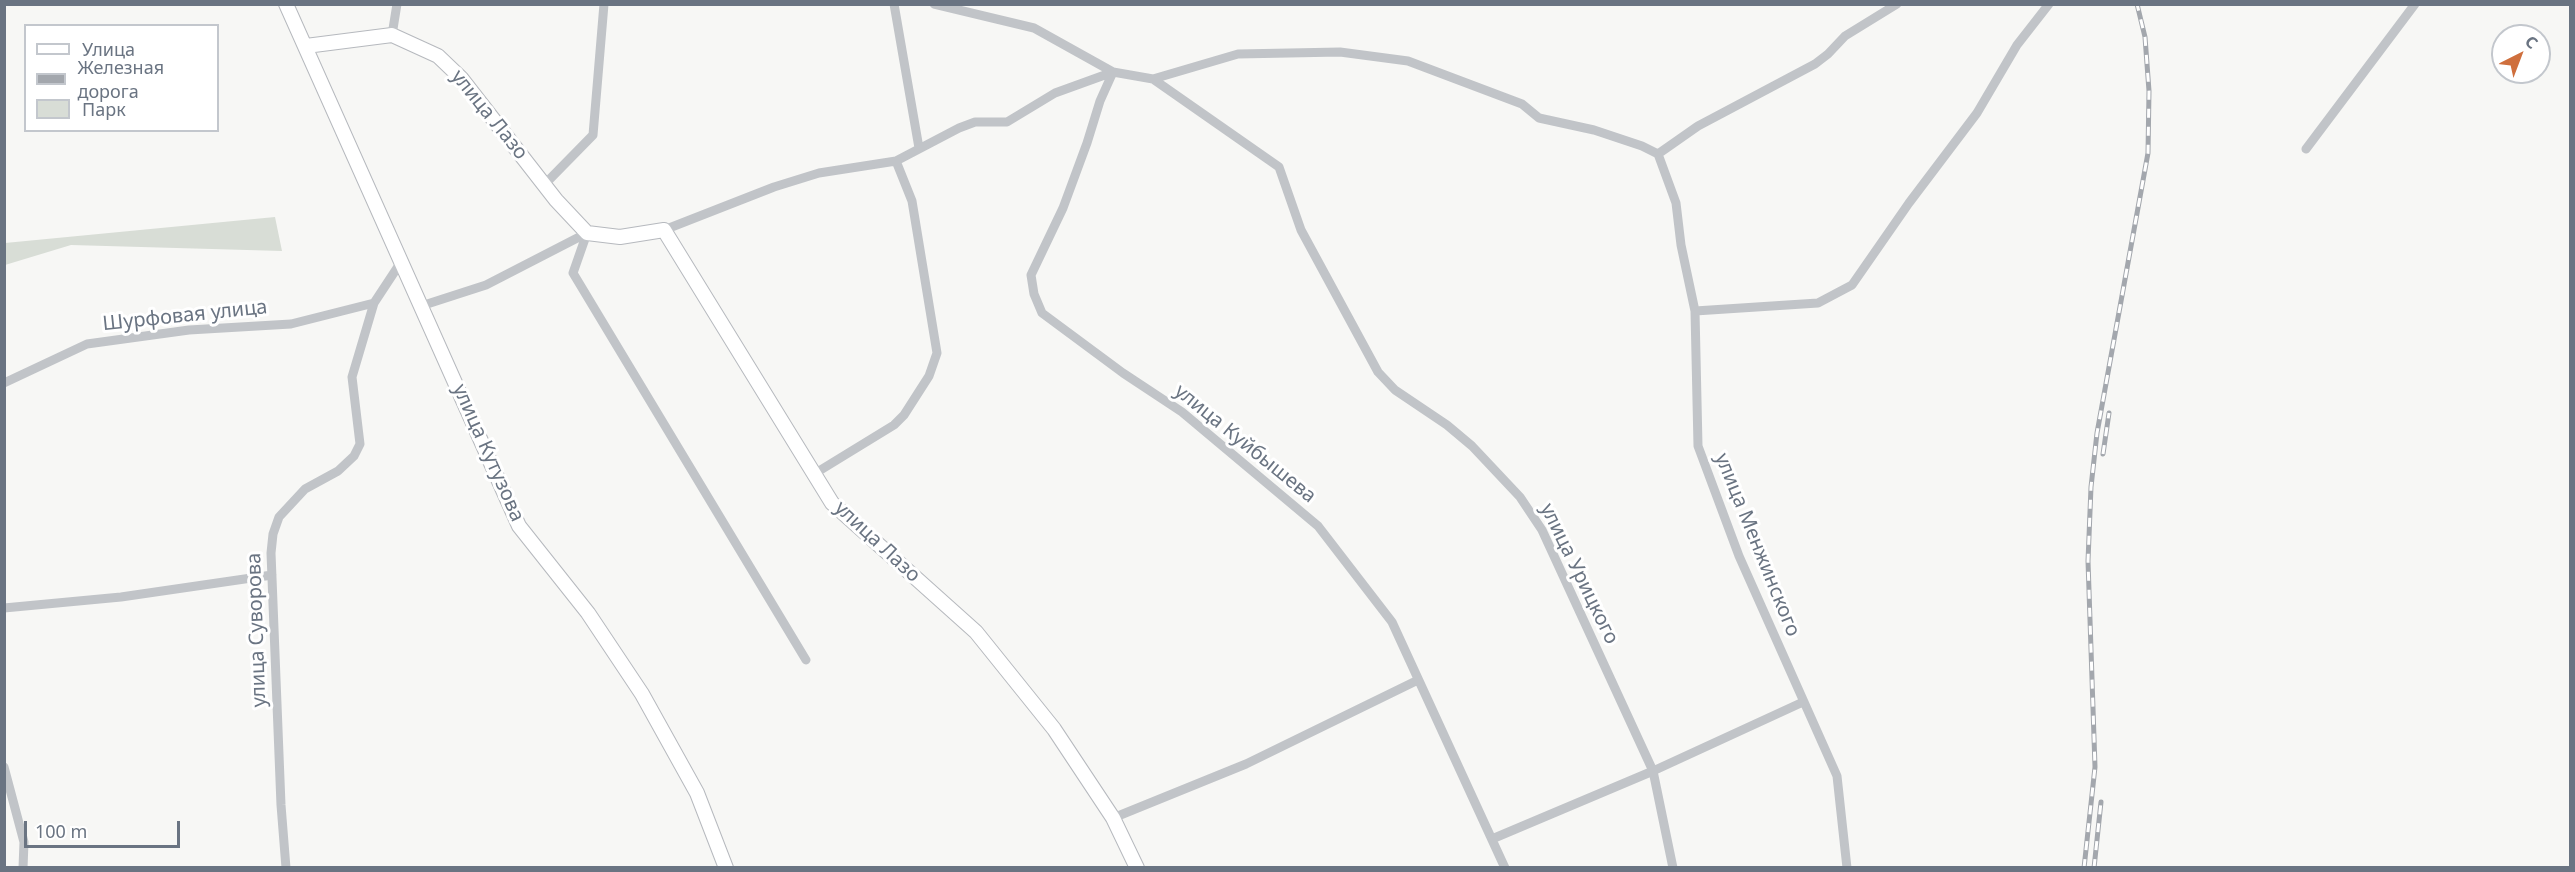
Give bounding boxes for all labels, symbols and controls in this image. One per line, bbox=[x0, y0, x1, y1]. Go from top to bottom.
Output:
legend bbox=[24, 24, 219, 132]
north arrow bbox=[2491, 24, 2551, 84]
text: С bbox=[2521, 30, 2543, 54]
text: Улица bbox=[82, 37, 135, 61]
text: Железная дорога bbox=[78, 55, 164, 103]
street label: улица Лазо bbox=[445, 65, 533, 165]
text: Парк bbox=[82, 97, 126, 121]
street label: Шурфовая улица bbox=[101, 295, 269, 337]
street label: улица Куйбышева bbox=[1169, 380, 1321, 508]
street label: улица Кутузова bbox=[447, 381, 529, 525]
street label: улица Менжинского bbox=[1709, 450, 1805, 640]
street label: улица Лазо bbox=[829, 496, 925, 588]
street label: улица Урицкого bbox=[1535, 500, 1623, 648]
street label: улица Суворова bbox=[242, 552, 272, 708]
scale bar bbox=[27, 809, 183, 847]
text: 100 m bbox=[35, 819, 87, 843]

